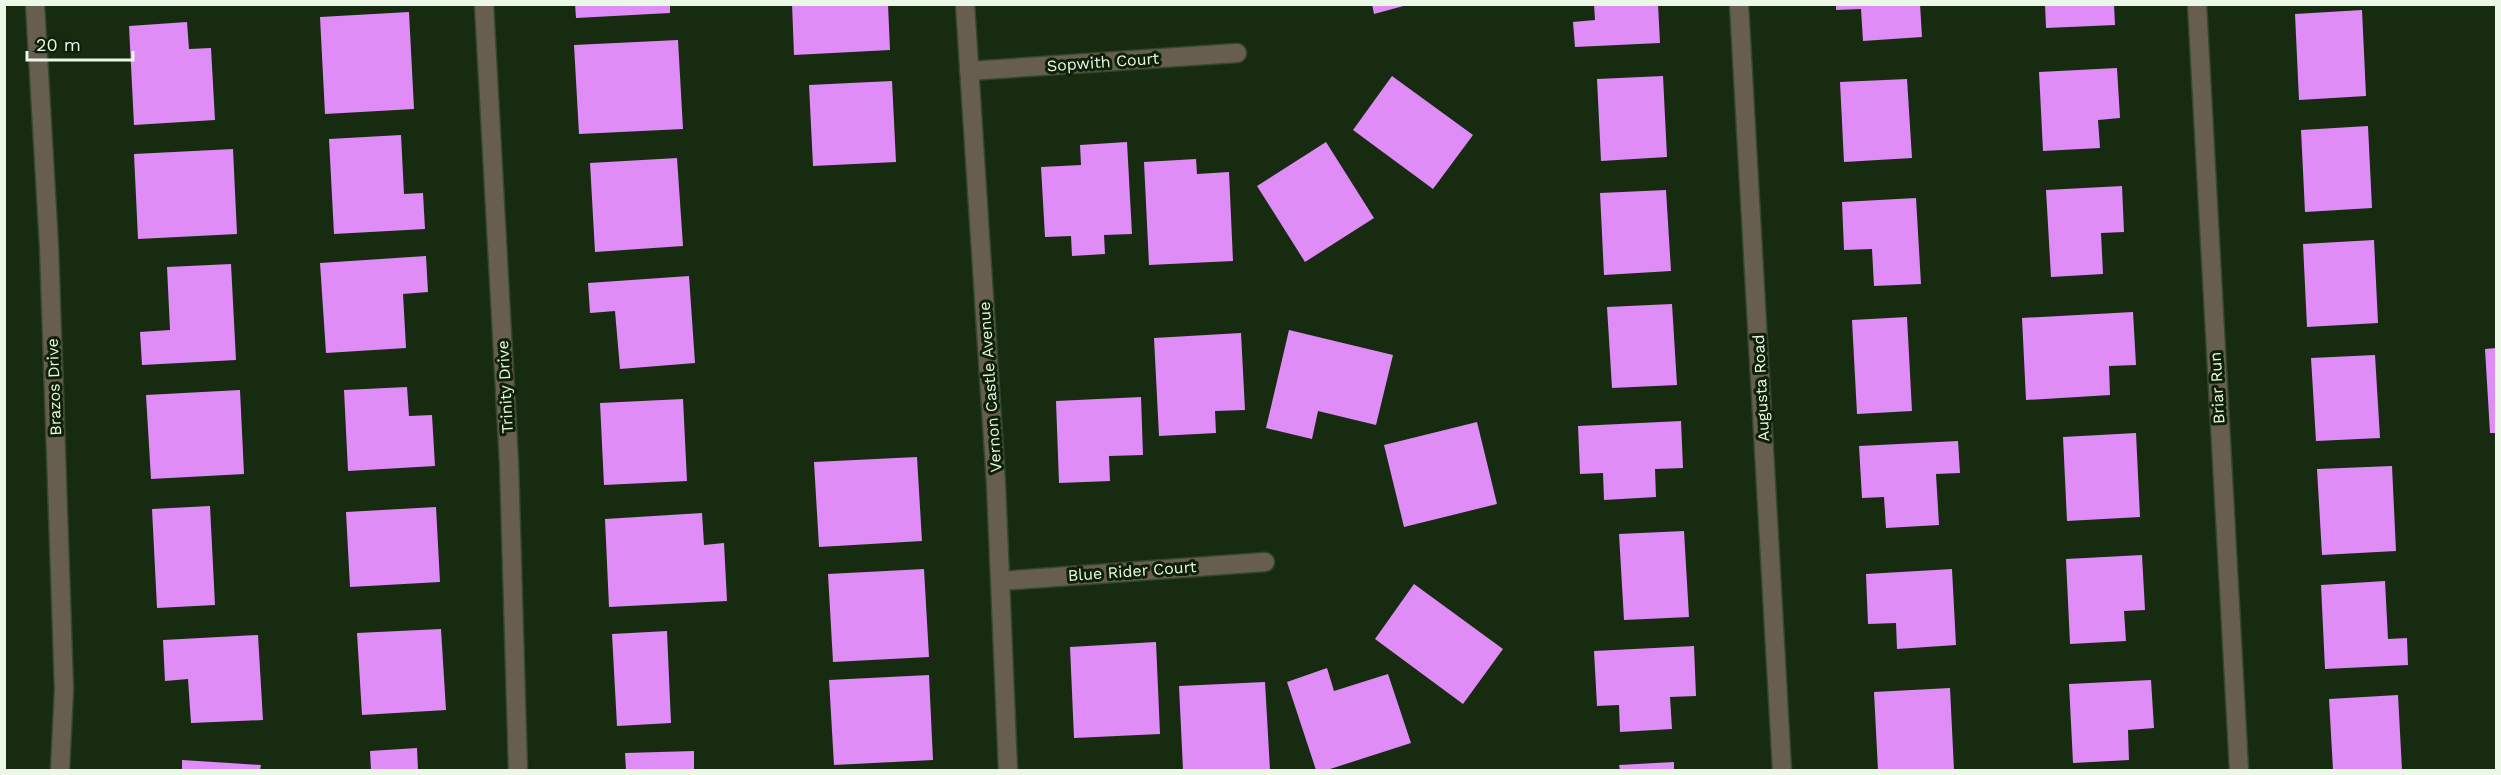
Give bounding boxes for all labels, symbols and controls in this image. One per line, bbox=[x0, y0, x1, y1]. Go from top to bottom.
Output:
scale bar bbox=[27, 24, 134, 62]
text: 20 m bbox=[36, 34, 81, 55]
street label: Sopwith Court bbox=[1046, 49, 1160, 75]
street label: Vernon Castle Avenue bbox=[975, 301, 1005, 473]
street label: Augusta Road bbox=[1749, 334, 1773, 442]
street label: Brazos Drive bbox=[43, 338, 65, 436]
street label: Trinity Drive bbox=[493, 340, 517, 434]
street label: Briar Run bbox=[2206, 351, 2228, 425]
street label: Blue Rider Court bbox=[1067, 557, 1197, 585]

